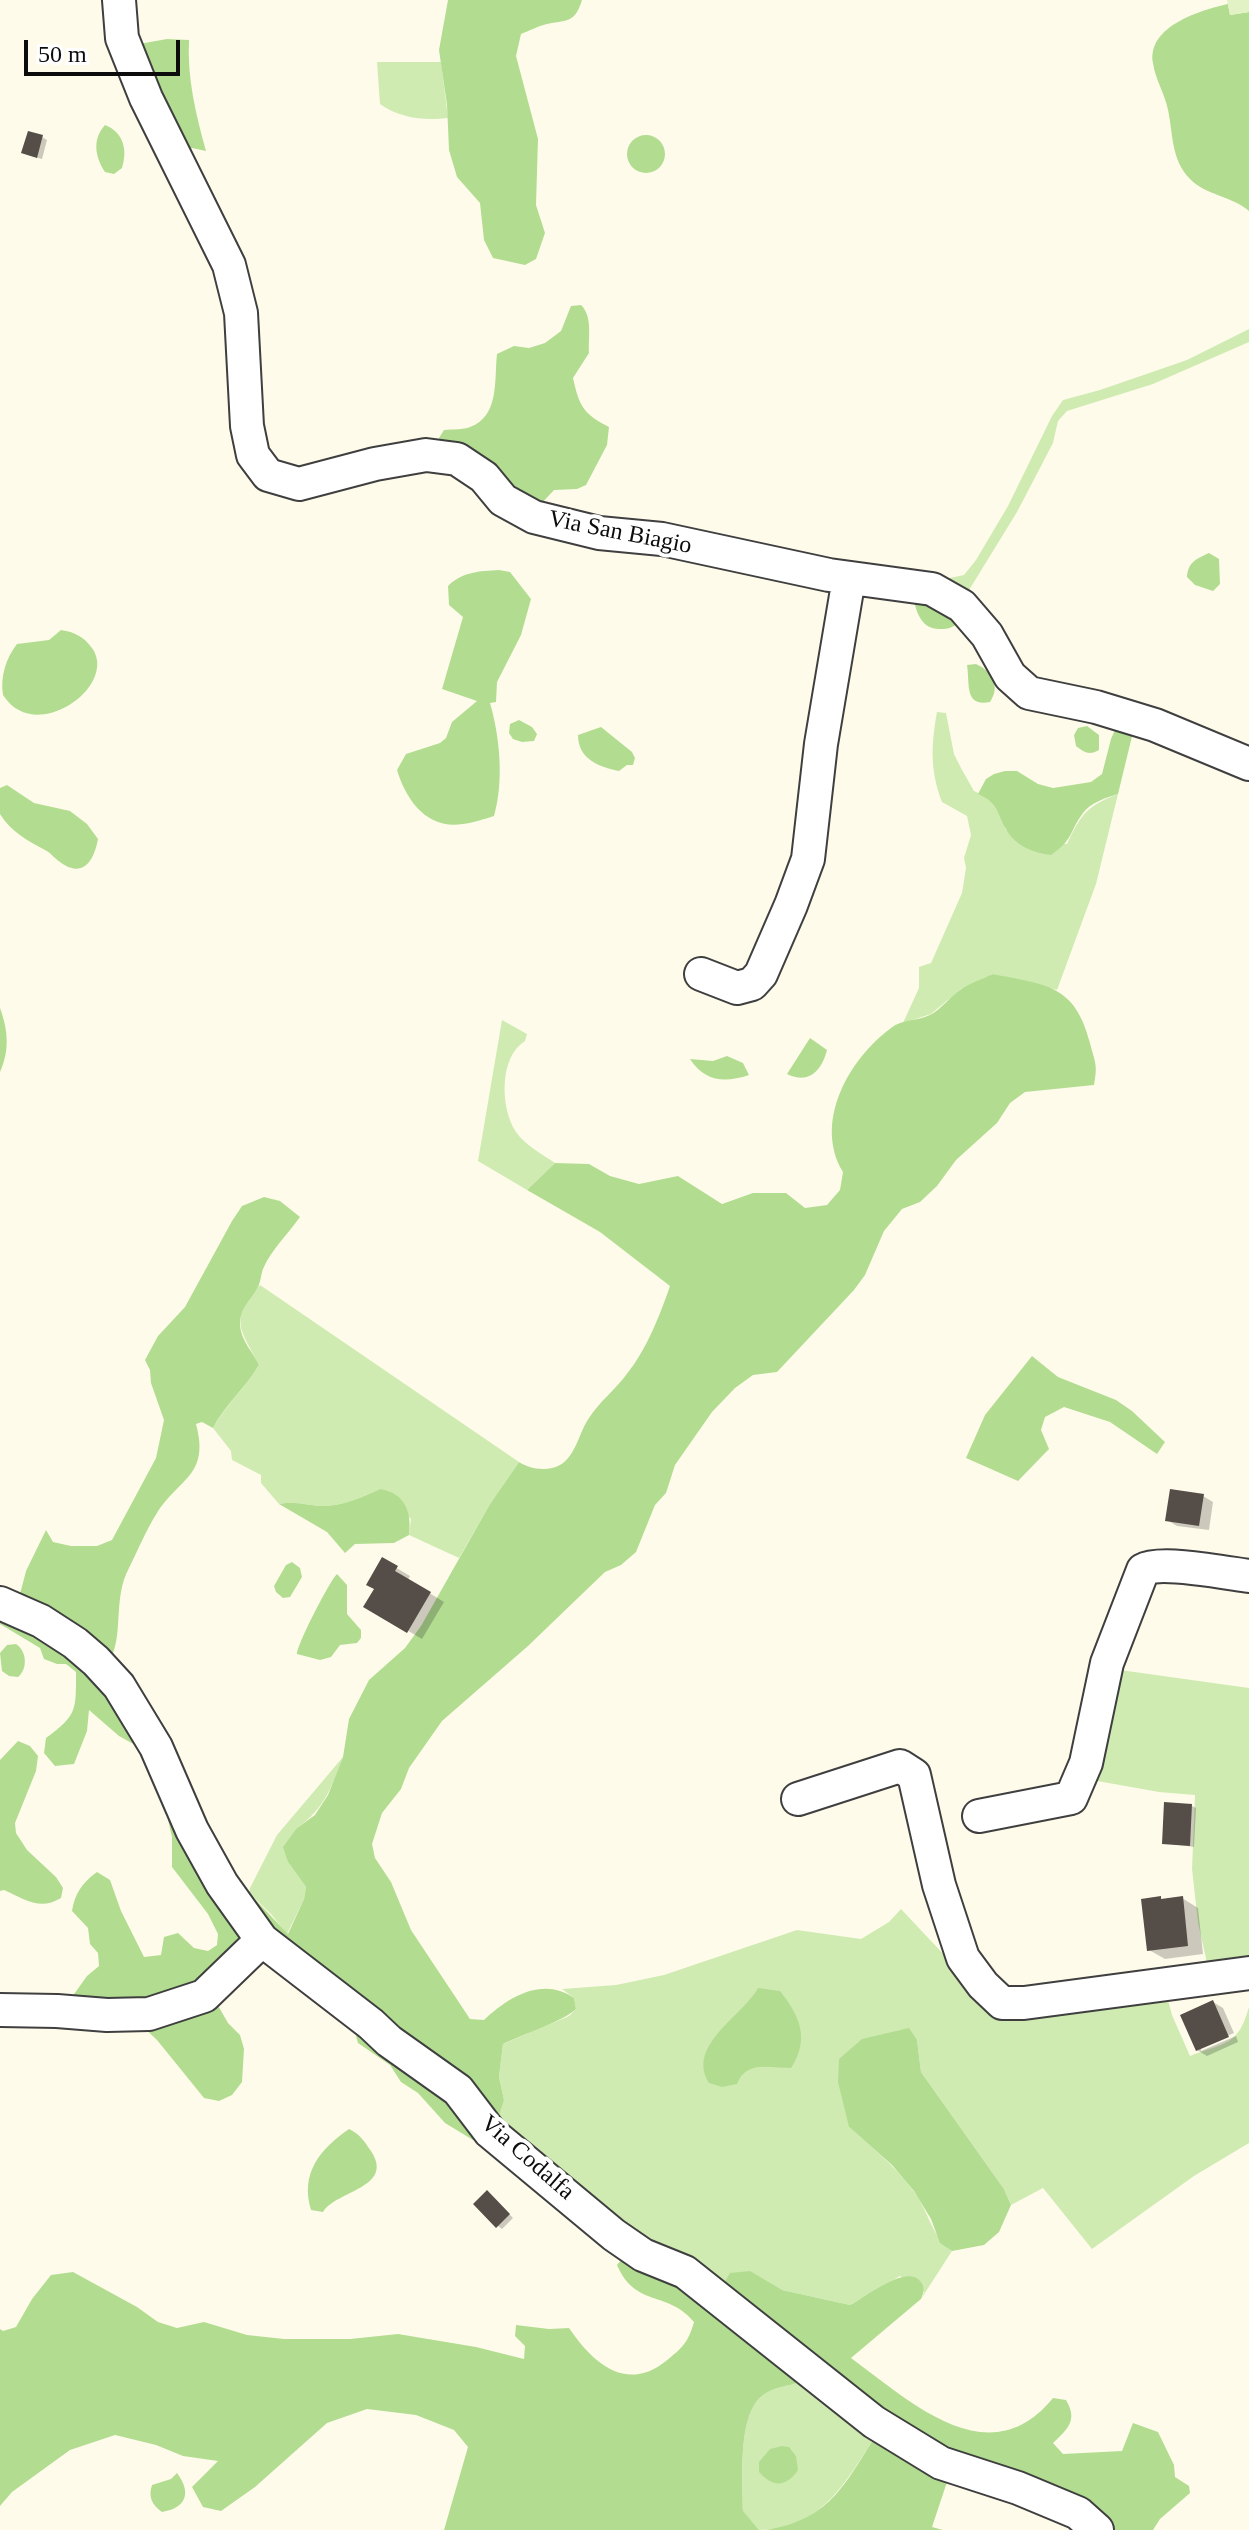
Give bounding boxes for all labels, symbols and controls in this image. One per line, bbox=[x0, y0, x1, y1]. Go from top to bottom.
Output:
scale bar bbox=[28, 24, 184, 74]
text: 50 m bbox=[38, 41, 87, 67]
street label: Via San Biagio bbox=[546, 505, 694, 561]
street label: Via Codalfa bbox=[474, 2109, 580, 2207]

